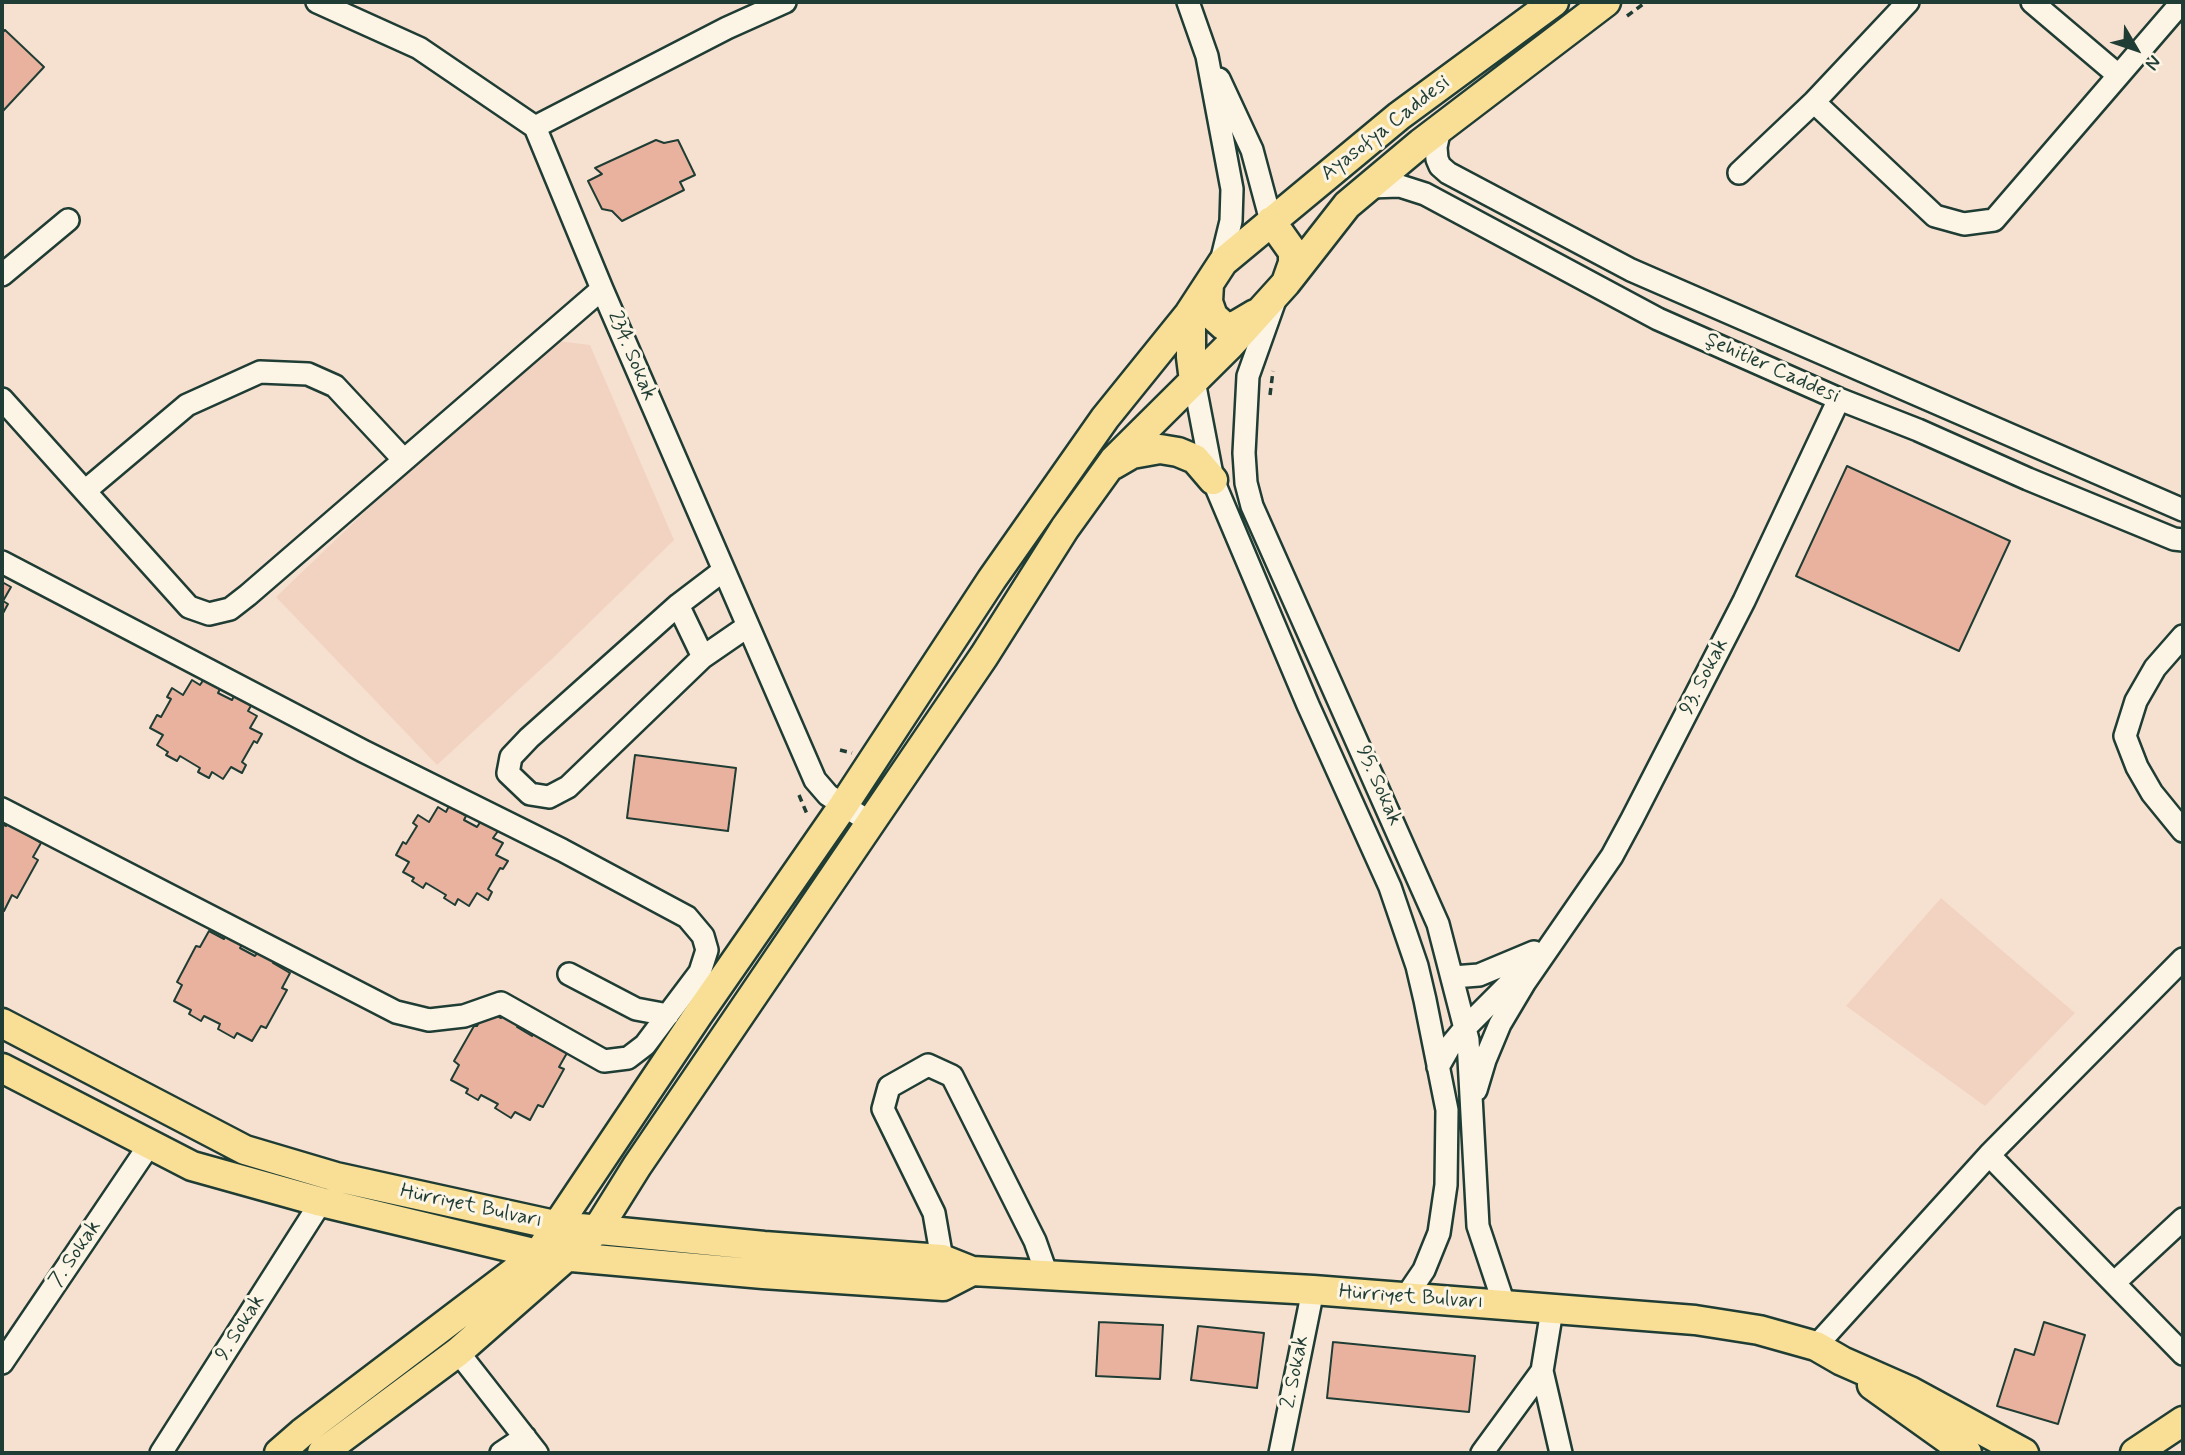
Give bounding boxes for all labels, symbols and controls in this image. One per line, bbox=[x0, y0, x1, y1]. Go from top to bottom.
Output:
north arrow bbox=[2101, 14, 2171, 84]
text: N bbox=[2139, 50, 2166, 75]
street label: Ayasofya Caddesi bbox=[1316, 71, 1456, 187]
street label: 234. Sokak bbox=[601, 307, 661, 405]
street label: Şehitler Caddesi bbox=[1701, 328, 1843, 410]
street label: 93. Sokak bbox=[1675, 635, 1735, 719]
street label: 95. Sokak bbox=[1349, 742, 1407, 830]
street label: Hürriyet Bulvarı bbox=[398, 1180, 544, 1234]
street label: 7. Sokak bbox=[44, 1215, 108, 1293]
street label: Hürriyet Bulvarı bbox=[1338, 1280, 1484, 1316]
street label: 9. Sokak bbox=[211, 1290, 271, 1366]
street label: 2. Sokak bbox=[1277, 1334, 1315, 1410]

